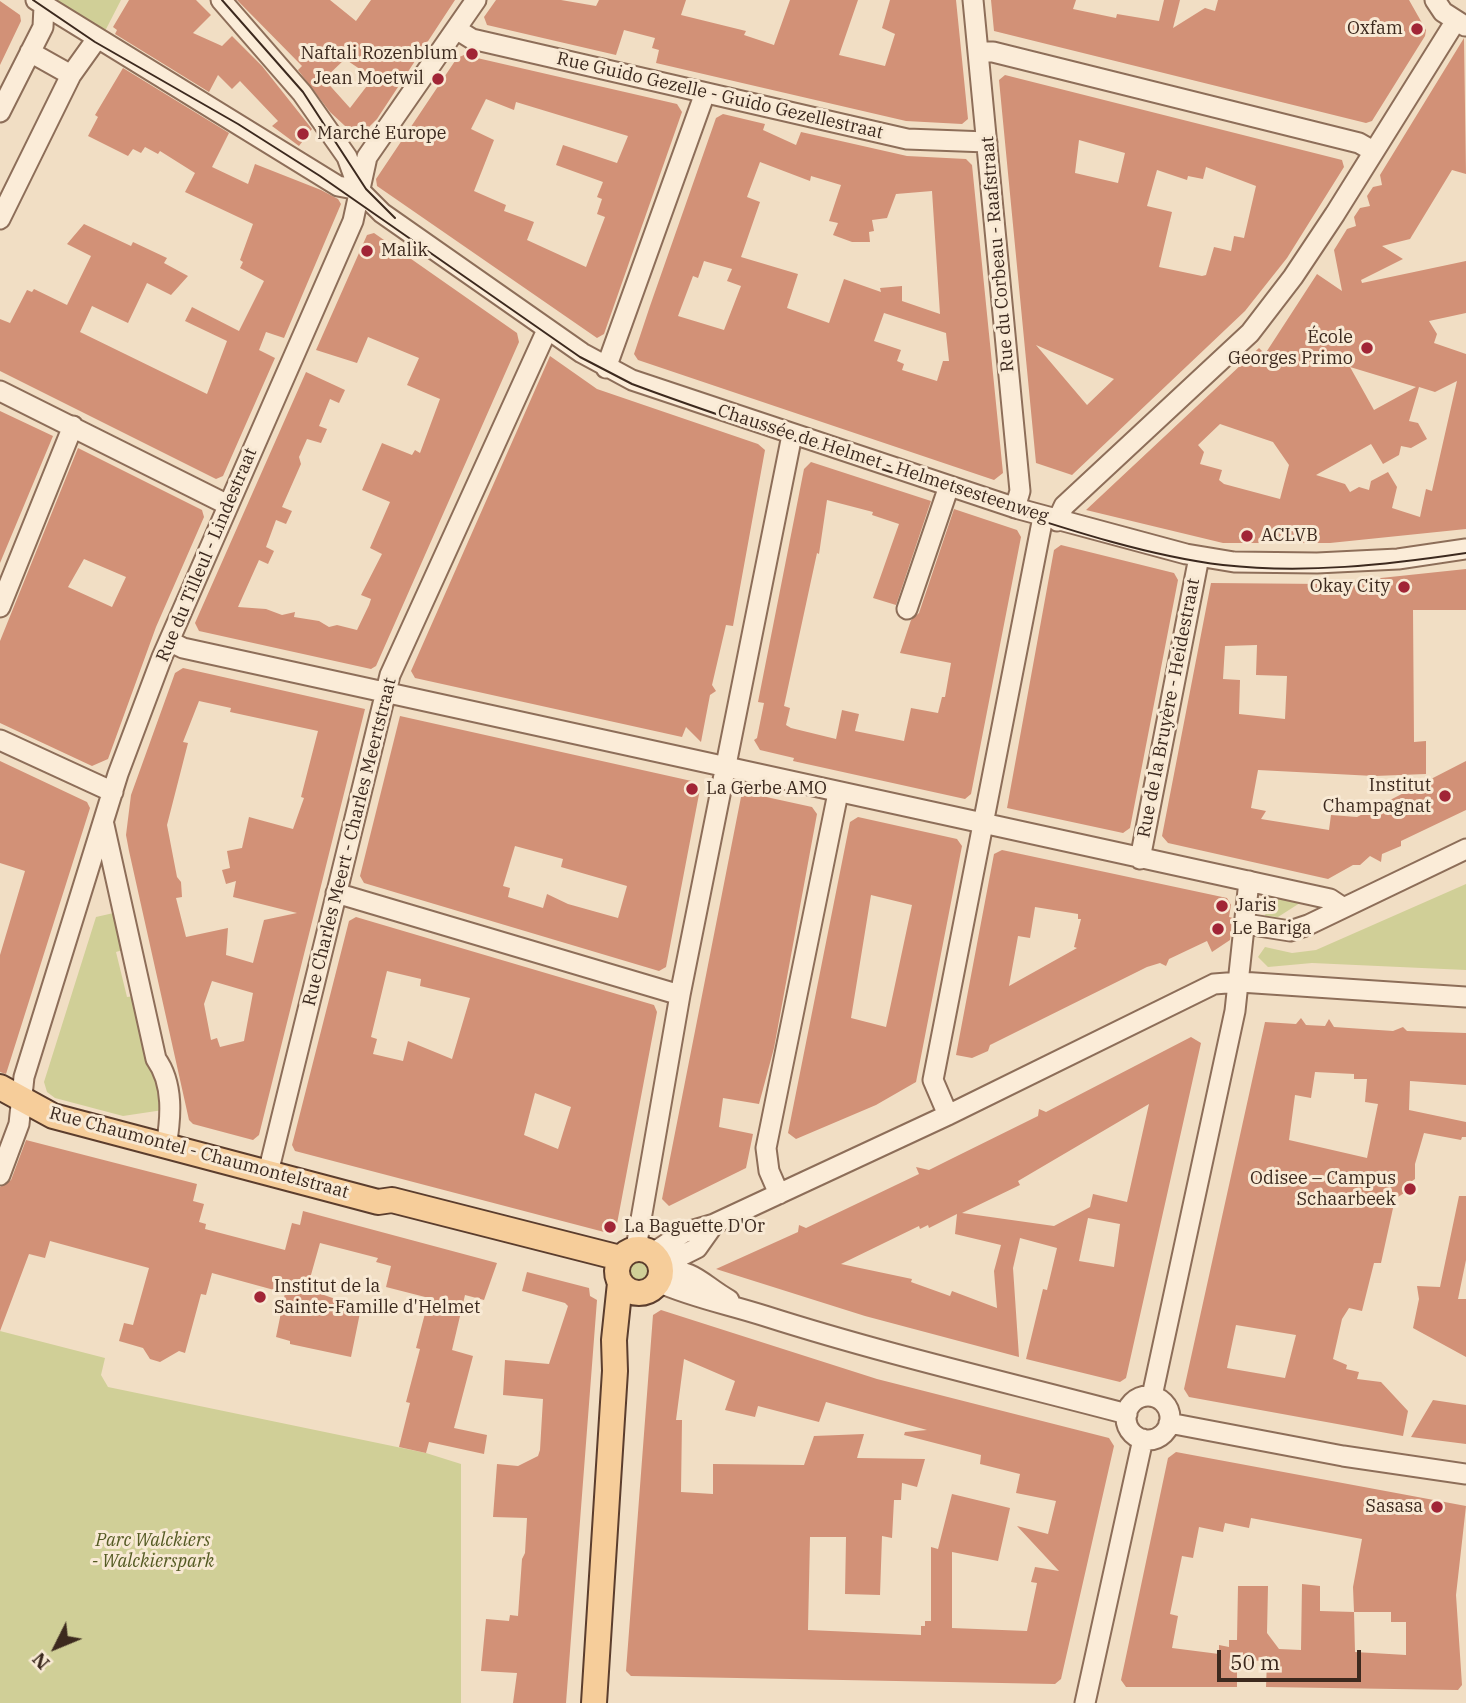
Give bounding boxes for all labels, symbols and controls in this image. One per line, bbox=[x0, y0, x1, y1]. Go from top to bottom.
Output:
place label: Oxfam bbox=[1347, 18, 1403, 40]
marker: Oxfam bbox=[1409, 21, 1425, 37]
place label: Naftali Rozenblum bbox=[300, 43, 458, 65]
marker: Naftali Rozenblum bbox=[464, 46, 480, 62]
street label: Rue Guido Gezelle - Guido Gezellestraat bbox=[555, 48, 885, 144]
place label: Jean Moetwil bbox=[314, 68, 424, 90]
marker: Jean Moetwil bbox=[430, 71, 446, 87]
place label: Marché Europe bbox=[317, 123, 447, 145]
marker: Marché Europe bbox=[295, 126, 311, 142]
street label: Rue du Corbeau - Raafstraat bbox=[977, 135, 1019, 373]
place label: Malik bbox=[381, 240, 428, 262]
marker: Malik bbox=[359, 243, 375, 259]
place label: École Georges Primo bbox=[1228, 327, 1353, 370]
marker: École Georges Primo bbox=[1359, 340, 1375, 356]
street label: Chaussée de Helmet - Helmetsesteenweg bbox=[715, 400, 1051, 528]
street label: Rue du Tilleul - Lindestraat bbox=[152, 445, 262, 665]
place label: ACLVB bbox=[1261, 525, 1318, 547]
marker: ACLVB bbox=[1239, 528, 1255, 544]
place label: Okay City bbox=[1310, 576, 1390, 598]
street label: Rue de la Bruyère - Heidestraat bbox=[1133, 577, 1205, 839]
marker: Okay City bbox=[1396, 579, 1412, 595]
street label: Rue Charles Meert - Charles Meertstraat bbox=[299, 676, 401, 1008]
place label: Institut Champagnat bbox=[1323, 775, 1431, 818]
place label: La Gerbe AMO bbox=[706, 778, 827, 800]
marker: La Gerbe AMO bbox=[684, 781, 700, 797]
marker: Institut Champagnat bbox=[1437, 788, 1453, 804]
place label: Jaris bbox=[1236, 895, 1276, 917]
marker: Jaris bbox=[1214, 898, 1230, 914]
place label: Le Bariga bbox=[1232, 918, 1312, 940]
marker: Le Bariga bbox=[1210, 921, 1226, 937]
street label: Rue Chaumontel - Chaumontelstraat bbox=[47, 1103, 351, 1203]
place label: Odisee – Campus Schaarbeek bbox=[1250, 1168, 1396, 1210]
marker: Odisee – Campus Schaarbeek bbox=[1402, 1181, 1418, 1197]
place label: La Baguette D'Or bbox=[624, 1216, 765, 1238]
marker: La Baguette D'Or bbox=[602, 1219, 618, 1235]
place label: Institut de la Sainte-Famille d'Helmet bbox=[274, 1276, 480, 1318]
marker: Institut de la Sainte-Famille d'Helmet bbox=[252, 1289, 268, 1305]
place label: Sasasa bbox=[1365, 1496, 1423, 1518]
marker: Sasasa bbox=[1429, 1499, 1445, 1515]
park label: Parc Walckiers - Walckierspark bbox=[92, 1530, 214, 1572]
north arrow bbox=[21, 1612, 91, 1682]
scale bar bbox=[1221, 1636, 1364, 1680]
text: N bbox=[27, 1648, 55, 1675]
text: 50 m bbox=[1230, 1648, 1280, 1676]

